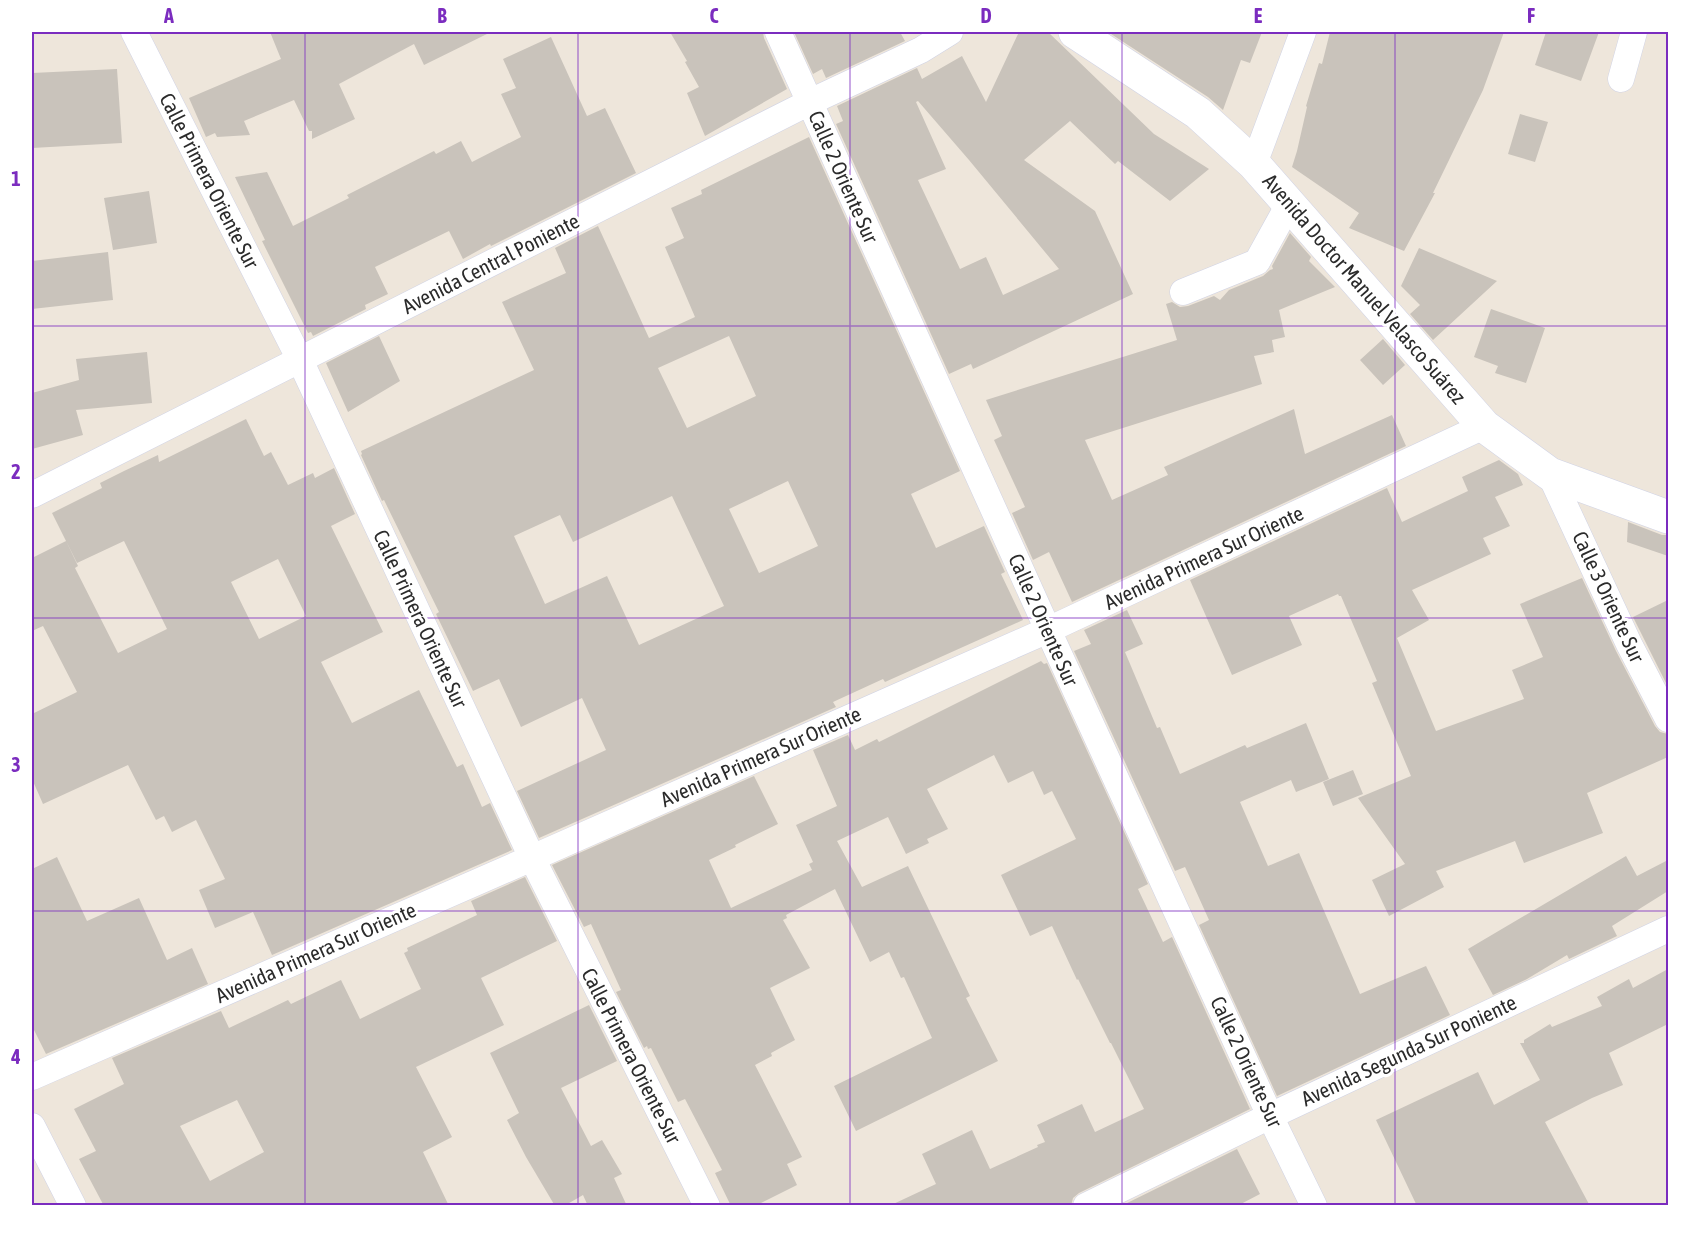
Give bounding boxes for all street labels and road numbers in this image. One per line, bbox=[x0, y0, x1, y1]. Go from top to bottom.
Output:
street label: Calle Primera Oriente Sur bbox=[155, 89, 265, 273]
street label: Calle 2 Oriente Sur bbox=[804, 107, 884, 247]
street label: Avenida Doctor Manuel Velasco Suárez bbox=[1258, 169, 1471, 408]
street label: Avenida Central Poniente bbox=[398, 208, 583, 318]
street label: Avenida Primera Sur Oriente bbox=[1100, 500, 1307, 614]
street label: Calle Primera Oriente Sur bbox=[369, 526, 473, 712]
street label: Calle 3 Oriente Sur bbox=[1568, 527, 1650, 667]
street label: Calle 2 Oriente Sur bbox=[1004, 550, 1084, 690]
street label: Avenida Primera Sur Oriente bbox=[657, 701, 864, 811]
street label: Avenida Primera Sur Oriente bbox=[212, 897, 419, 1007]
street label: Calle Primera Oriente Sur bbox=[577, 964, 687, 1148]
street label: Avenida Segunda Sur Poniente bbox=[1297, 990, 1520, 1110]
street label: Calle 2 Oriente Sur bbox=[1206, 992, 1288, 1132]

